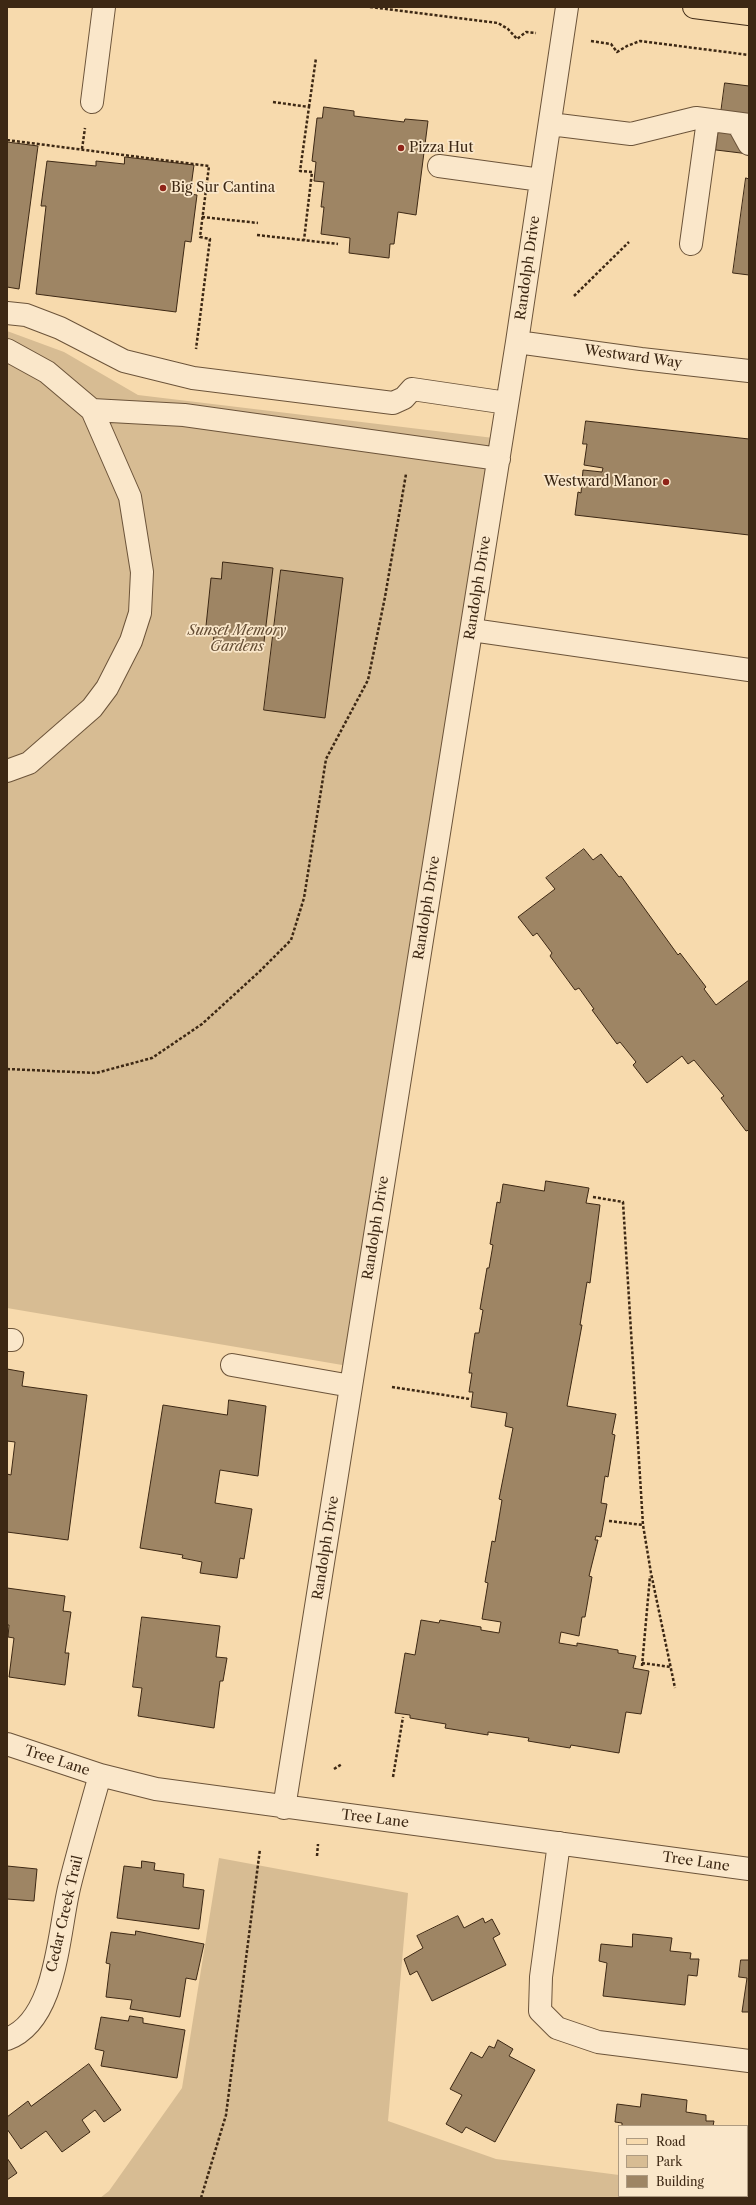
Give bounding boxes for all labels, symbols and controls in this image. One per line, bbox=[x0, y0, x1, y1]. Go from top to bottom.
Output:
place label: Pizza Hut bbox=[409, 140, 473, 156]
marker: Pizza Hut bbox=[396, 143, 406, 153]
place label: Big Sur Cantina bbox=[171, 180, 275, 196]
marker: Big Sur Cantina bbox=[158, 183, 168, 193]
street label: Randolph Drive bbox=[512, 215, 544, 321]
street label: Westward Way bbox=[583, 342, 683, 372]
place label: Westward Manor bbox=[544, 474, 658, 490]
marker: Westward Manor bbox=[661, 477, 671, 487]
street label: Randolph Drive bbox=[461, 535, 495, 641]
park label: Sunset Memory Gardens bbox=[188, 623, 286, 656]
street label: Randolph Drive bbox=[410, 855, 444, 961]
street label: Randolph Drive bbox=[359, 1175, 393, 1281]
street label: Randolph Drive bbox=[309, 1495, 343, 1601]
street label: Tree Lane bbox=[22, 1743, 92, 1779]
street label: Tree Lane bbox=[340, 1807, 410, 1831]
street label: Tree Lane bbox=[661, 1849, 731, 1875]
street label: Cedar Creek Trail bbox=[43, 1854, 87, 1974]
legend bbox=[618, 2125, 748, 2197]
text: Road bbox=[656, 2134, 686, 2149]
text: Park bbox=[656, 2154, 682, 2169]
text: Building bbox=[656, 2174, 704, 2189]

